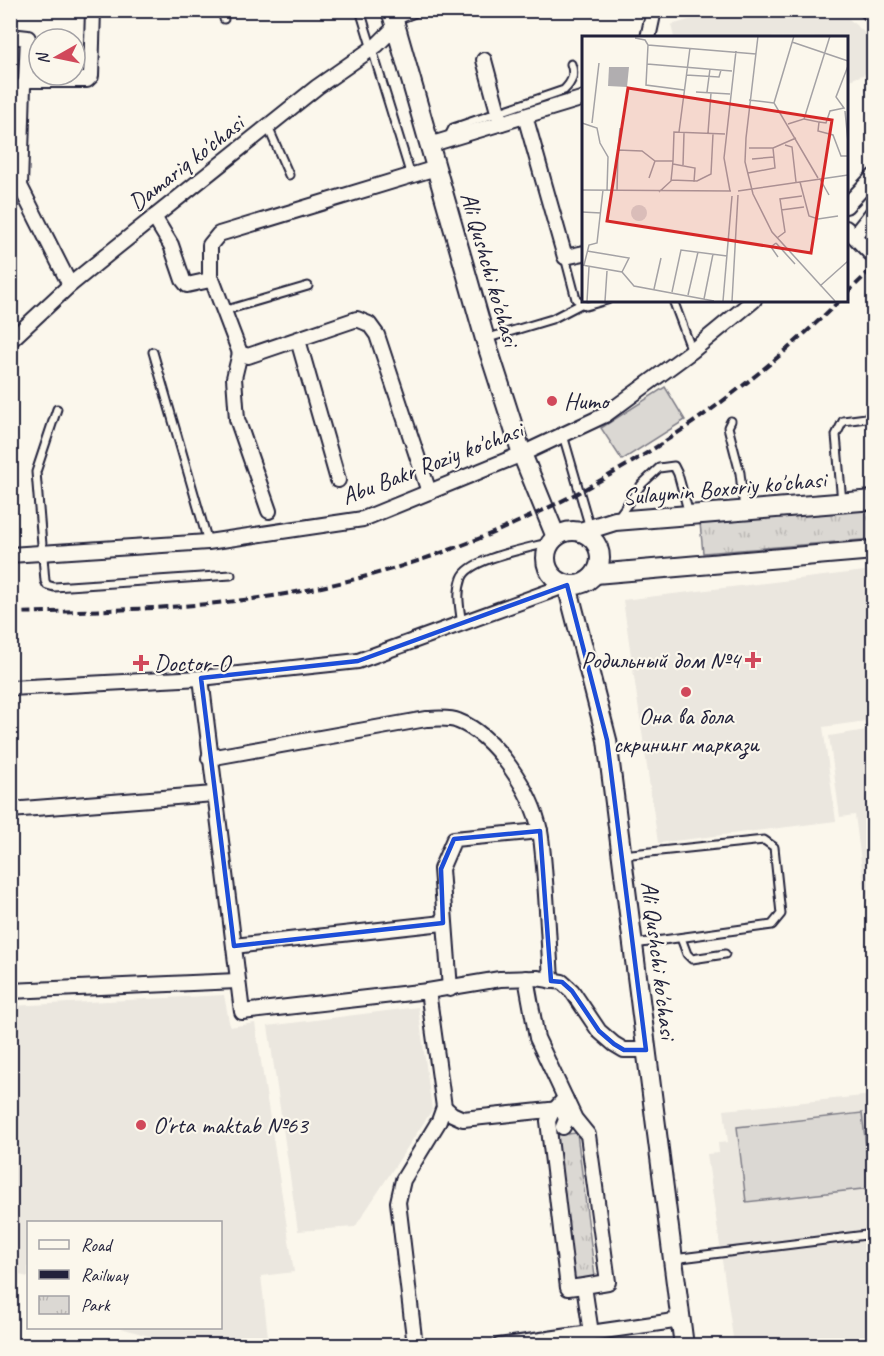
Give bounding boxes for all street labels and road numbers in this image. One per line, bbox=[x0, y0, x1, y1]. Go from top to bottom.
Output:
street label: Damariq ko'chasi bbox=[122, 107, 252, 217]
street label: Ali Qushchi ko'chasi bbox=[454, 189, 527, 352]
street label: Abu Bakr Roziy ko'chasi bbox=[337, 414, 529, 511]
street label: Sulaymin Boxoriy ko'chasi bbox=[621, 464, 829, 512]
street label: Ali Qushchi ko'chasi bbox=[634, 879, 684, 1043]

